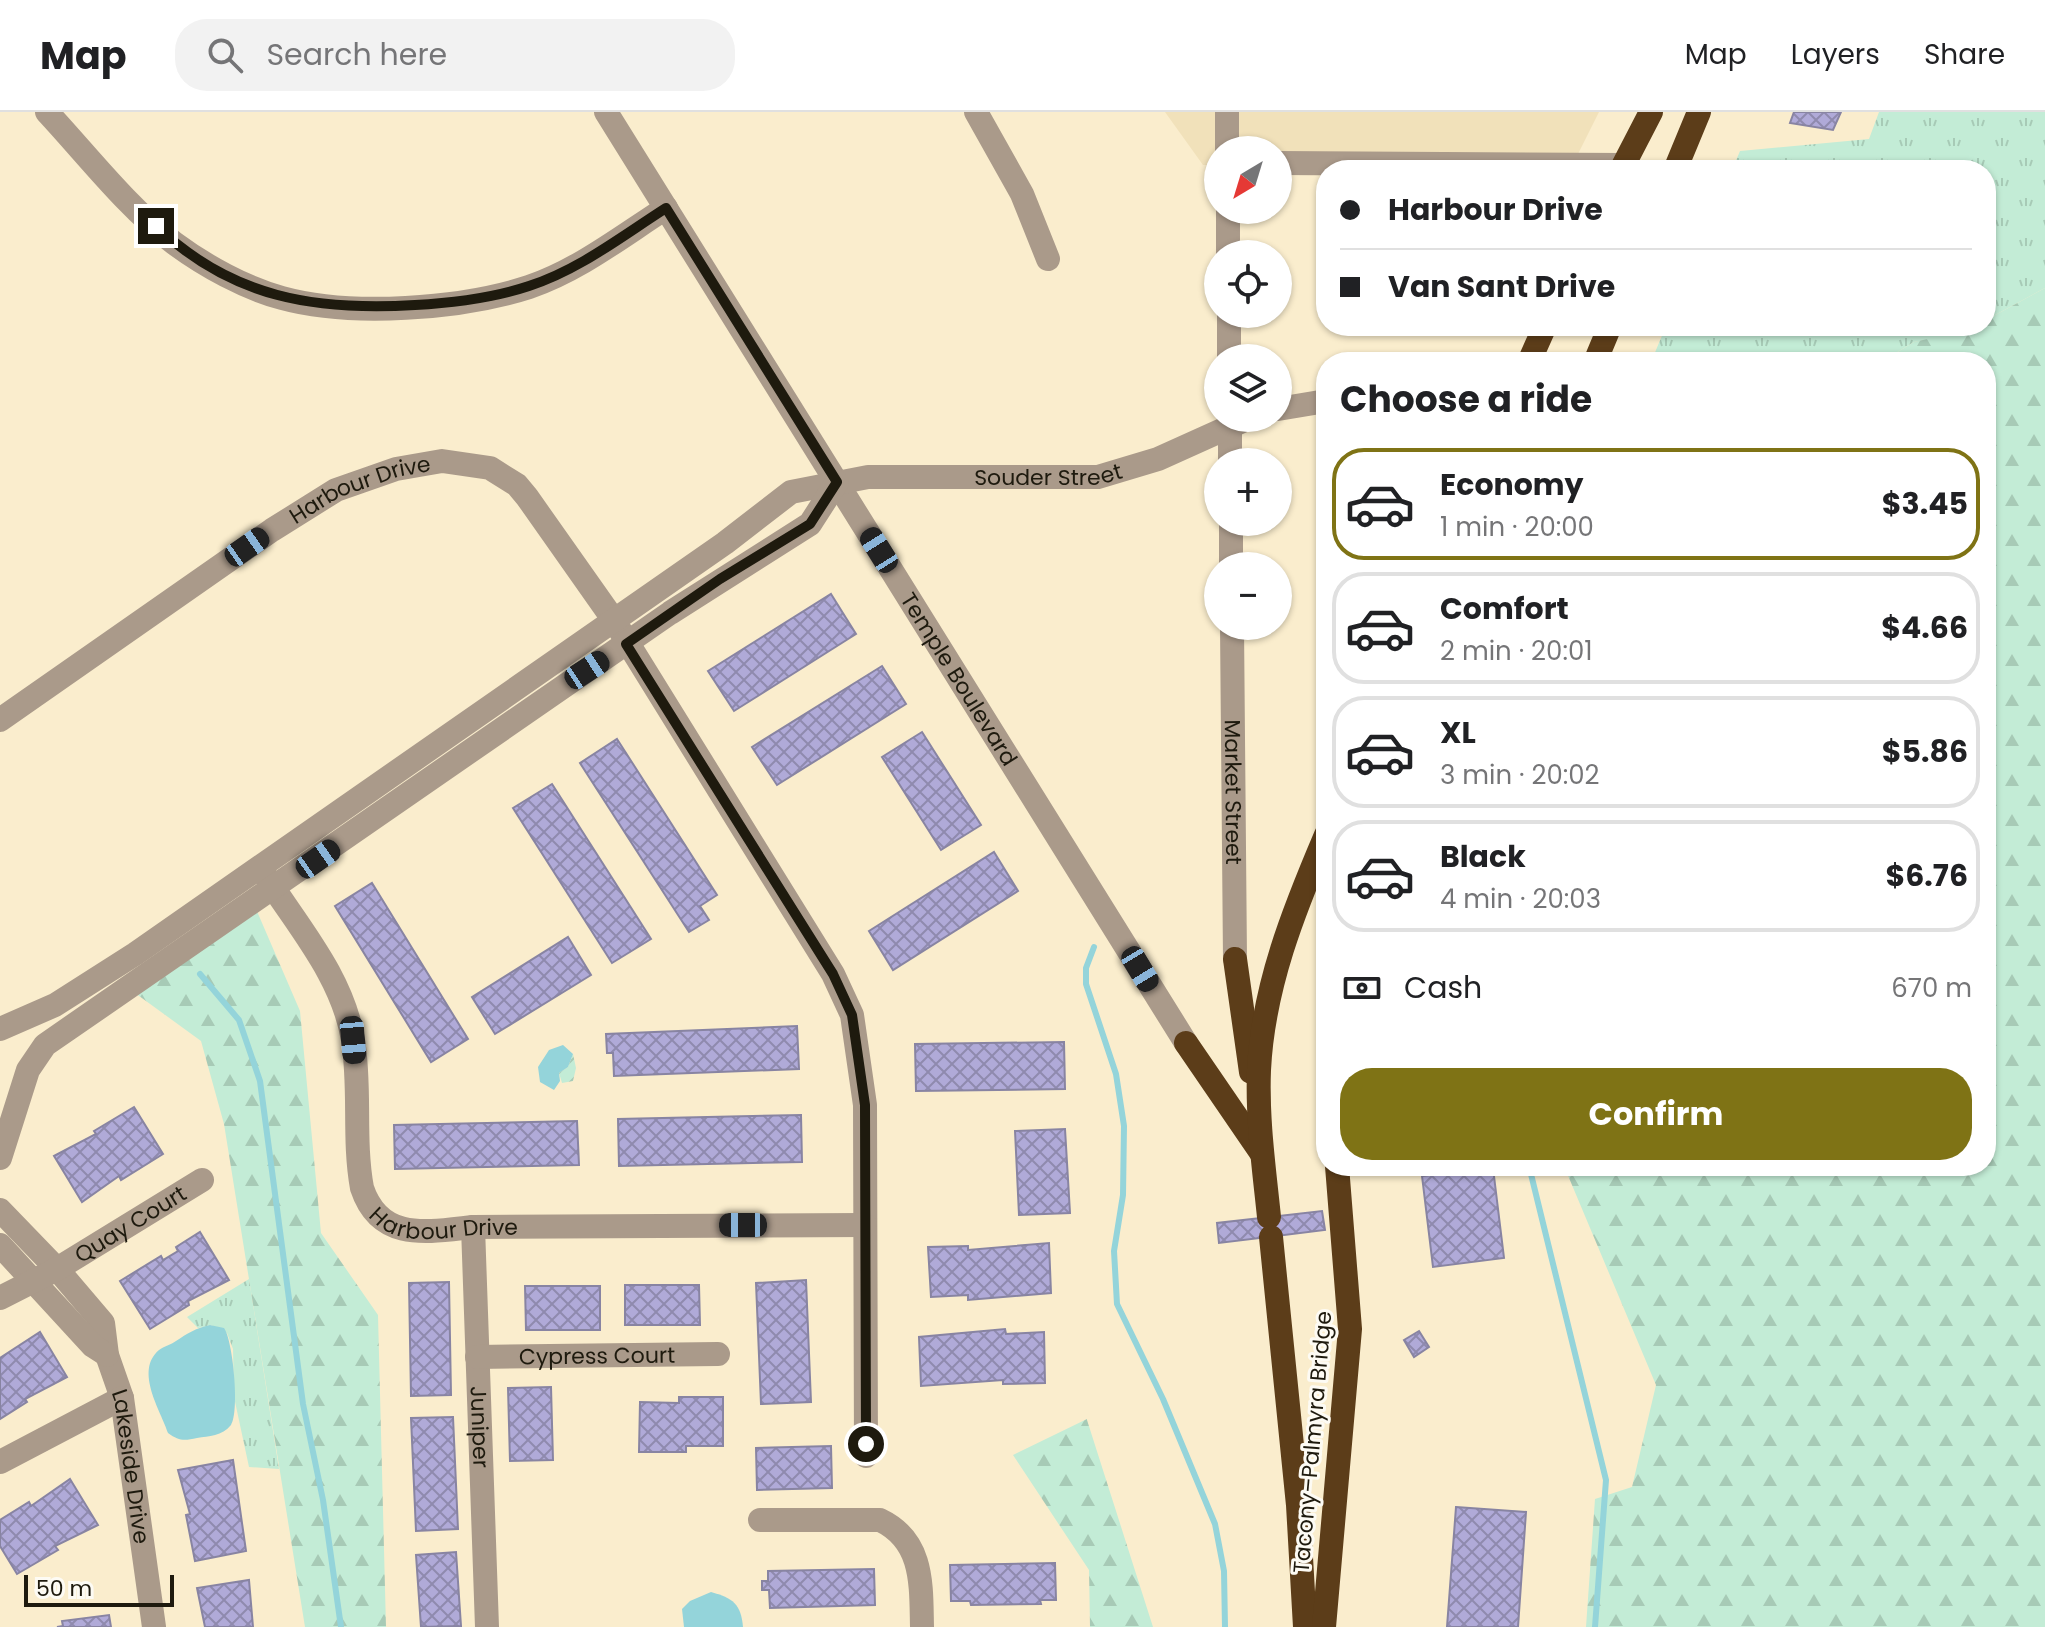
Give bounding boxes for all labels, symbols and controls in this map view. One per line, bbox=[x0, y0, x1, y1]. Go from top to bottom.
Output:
search box bbox=[175, 19, 735, 91]
text: Map bbox=[40, 29, 127, 82]
icon: search bbox=[203, 33, 247, 77]
text: Search here bbox=[267, 33, 447, 76]
text: Map bbox=[1685, 35, 1747, 74]
text: Layers bbox=[1791, 35, 1880, 74]
text: Share bbox=[1924, 35, 2005, 74]
north arrow bbox=[1204, 136, 1292, 224]
map controls bbox=[1204, 136, 1292, 640]
text: Harbour Drive bbox=[1388, 188, 1603, 231]
route end bbox=[138, 208, 174, 244]
button: locate bbox=[1204, 240, 1292, 328]
text: Van Sant Drive bbox=[1388, 265, 1615, 308]
button: layers bbox=[1204, 344, 1292, 432]
text: Choose a ride bbox=[1340, 374, 1592, 425]
street label: Harbour Drive bbox=[283, 448, 433, 531]
button: + bbox=[1204, 448, 1292, 536]
street label: Souder Street bbox=[974, 456, 1126, 493]
text: Economy bbox=[1440, 463, 1584, 506]
icon: car bbox=[1344, 468, 1416, 540]
text: $3.45 bbox=[1882, 482, 1968, 525]
text: 1 min · 20:00 bbox=[1440, 509, 1594, 545]
car bbox=[220, 523, 274, 571]
car bbox=[856, 523, 902, 577]
button: − bbox=[1204, 552, 1292, 640]
street label: Temple Boulevard bbox=[893, 587, 1025, 772]
text: Comfort bbox=[1440, 587, 1569, 630]
icon: car bbox=[1344, 592, 1416, 664]
text: $4.66 bbox=[1881, 606, 1968, 649]
text: 2 min · 20:01 bbox=[1440, 633, 1593, 669]
car bbox=[560, 647, 614, 693]
text: XL bbox=[1440, 711, 1476, 754]
icon: car bbox=[1344, 716, 1416, 788]
street label: Market Street bbox=[1217, 719, 1249, 865]
text: $5.86 bbox=[1882, 730, 1968, 773]
text: 3 min · 20:02 bbox=[1440, 757, 1600, 793]
car bbox=[291, 835, 345, 883]
text: Black bbox=[1440, 835, 1526, 878]
icon: car bbox=[1344, 840, 1416, 912]
text: $6.76 bbox=[1886, 854, 1968, 897]
text: 4 min · 20:03 bbox=[1440, 881, 1601, 917]
car bbox=[1117, 942, 1163, 996]
icon: cash bbox=[1340, 966, 1384, 1010]
text: Cash bbox=[1404, 966, 1482, 1009]
text: 670 m bbox=[1891, 970, 1972, 1006]
car bbox=[339, 1015, 367, 1065]
button: Confirm bbox=[1340, 1068, 1972, 1160]
street label: Quay Court bbox=[69, 1178, 192, 1271]
street label: Harbour Drive bbox=[362, 1200, 518, 1247]
car bbox=[719, 1213, 767, 1237]
street label: Tacony–Palmyra Bridge bbox=[1286, 1310, 1339, 1574]
street label: Cypress Court bbox=[519, 1340, 675, 1372]
street label: Lakeside Drive bbox=[104, 1385, 157, 1546]
street label: Juniper bbox=[463, 1385, 496, 1468]
route start bbox=[848, 1426, 884, 1462]
scale bar bbox=[24, 1571, 174, 1607]
text: 50 m bbox=[36, 1573, 92, 1604]

